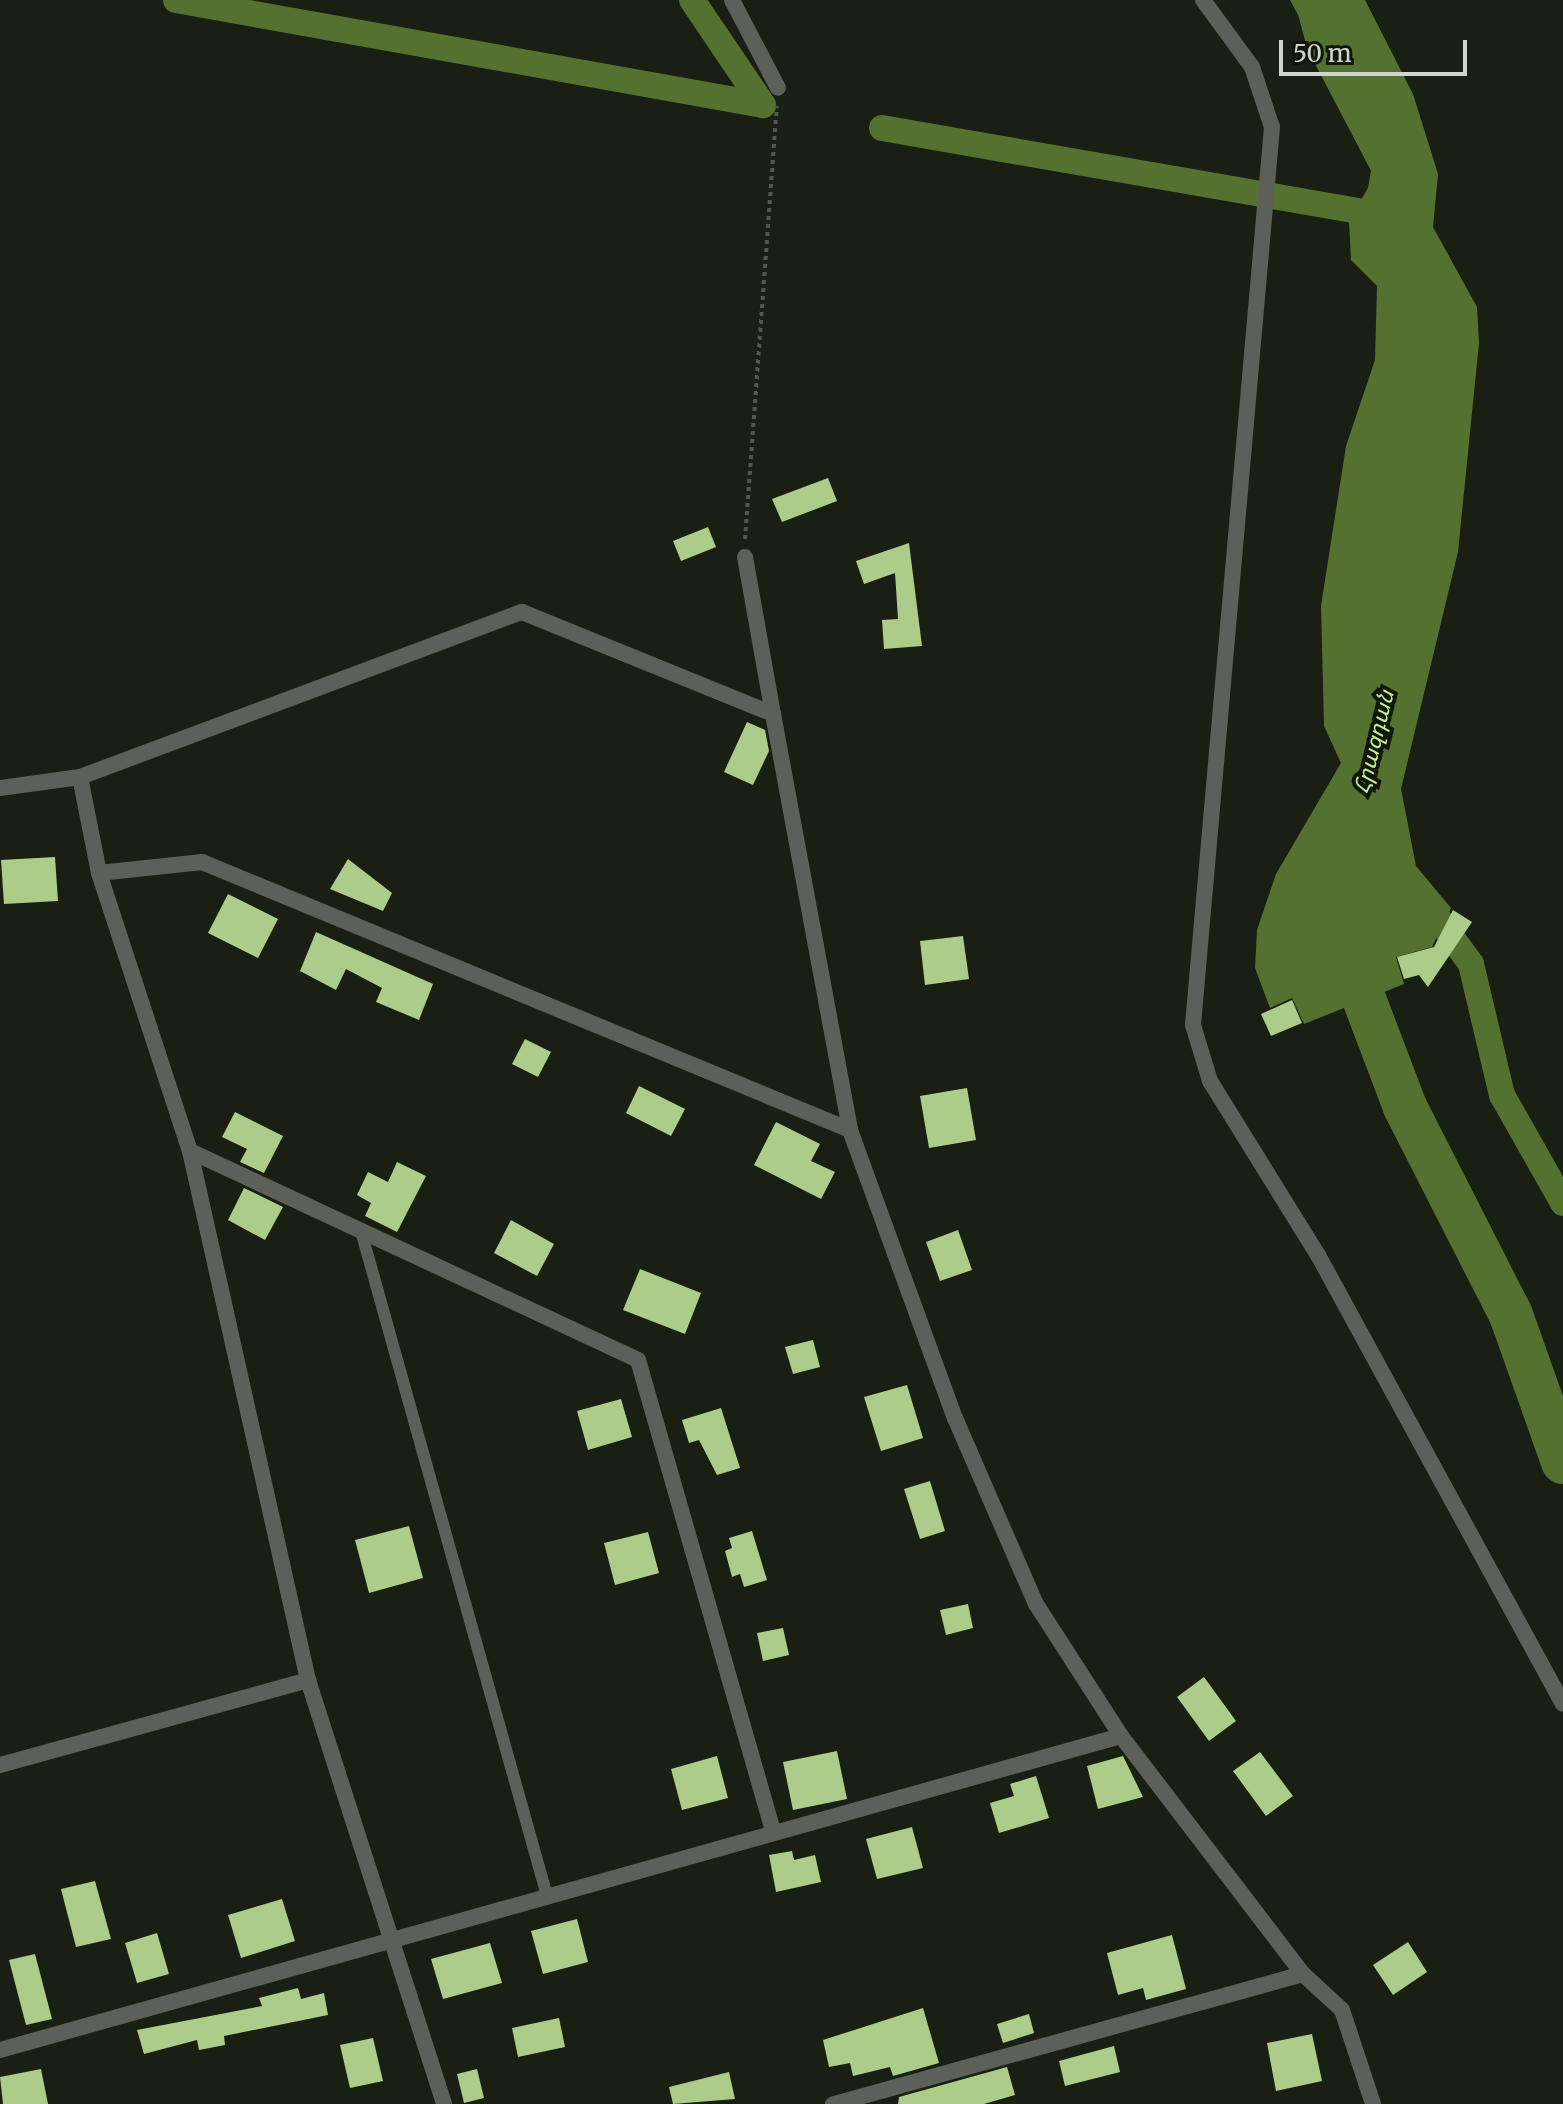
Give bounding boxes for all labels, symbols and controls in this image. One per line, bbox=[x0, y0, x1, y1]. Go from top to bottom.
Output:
scale bar bbox=[1283, 24, 1471, 74]
text: 50 m bbox=[1293, 38, 1352, 69]
water label: Հրազդան bbox=[1348, 688, 1400, 796]

